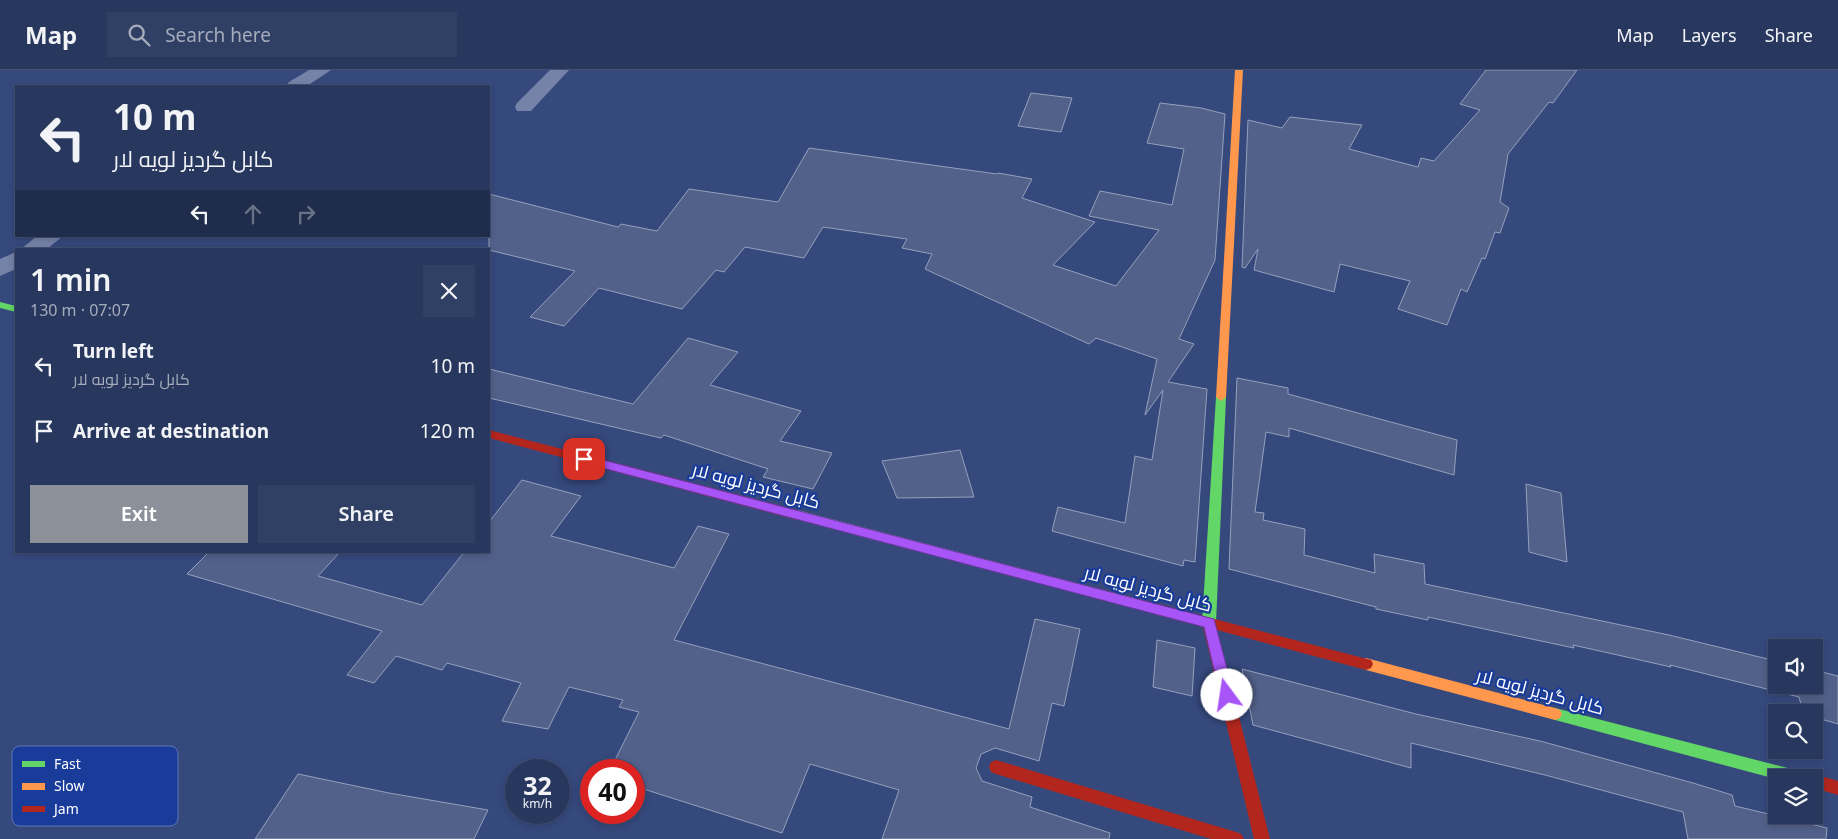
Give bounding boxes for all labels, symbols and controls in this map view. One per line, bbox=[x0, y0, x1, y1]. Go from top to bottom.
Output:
search box bbox=[107, 12, 457, 57]
text: Map bbox=[25, 18, 77, 51]
icon: search bbox=[125, 21, 153, 49]
text: Search here bbox=[165, 22, 271, 48]
text: Map bbox=[1616, 23, 1654, 47]
text: Layers bbox=[1682, 23, 1737, 47]
text: Share bbox=[1765, 23, 1813, 47]
text: 10 m bbox=[113, 93, 196, 140]
icon: left bbox=[30, 105, 95, 170]
text: کابل گردیز لویه لار bbox=[113, 143, 274, 173]
icon: left bbox=[186, 200, 214, 228]
icon: ahead bbox=[239, 200, 267, 228]
icon: right bbox=[292, 200, 320, 228]
text: 1 min bbox=[30, 259, 111, 300]
button: close bbox=[423, 265, 475, 317]
text: 130 m · 07:07 bbox=[30, 299, 130, 321]
text: Turn left bbox=[73, 338, 154, 364]
icon: left bbox=[30, 352, 58, 380]
text: 10 m bbox=[431, 353, 475, 379]
text: کابل گردیز لویه لار bbox=[73, 368, 190, 390]
icon: arrive bbox=[30, 417, 58, 445]
text: Arrive at destination bbox=[73, 418, 269, 444]
text: 120 m bbox=[420, 418, 475, 444]
pin bbox=[563, 438, 605, 480]
icon: arrive bbox=[570, 445, 598, 473]
street label: کابل گردیز لویه لار bbox=[689, 456, 823, 514]
button: Exit bbox=[30, 485, 248, 543]
button: Share bbox=[258, 485, 475, 543]
street label: کابل گردیز لویه لار bbox=[1081, 559, 1215, 617]
map controls bbox=[1768, 639, 1823, 824]
button: sound bbox=[1768, 639, 1823, 694]
street label: کابل گردیز لویه لار bbox=[1473, 662, 1607, 720]
position arrow bbox=[1200, 668, 1252, 720]
button: search bbox=[1768, 704, 1823, 759]
legend bbox=[12, 746, 178, 826]
text: Fast bbox=[54, 754, 81, 773]
speed limit sign: 40 bbox=[580, 759, 645, 824]
text: 32 bbox=[523, 768, 552, 802]
button: layers bbox=[1768, 769, 1823, 824]
text: Slow bbox=[54, 776, 85, 795]
text: km/h bbox=[523, 795, 552, 812]
text: Jam bbox=[52, 799, 79, 818]

